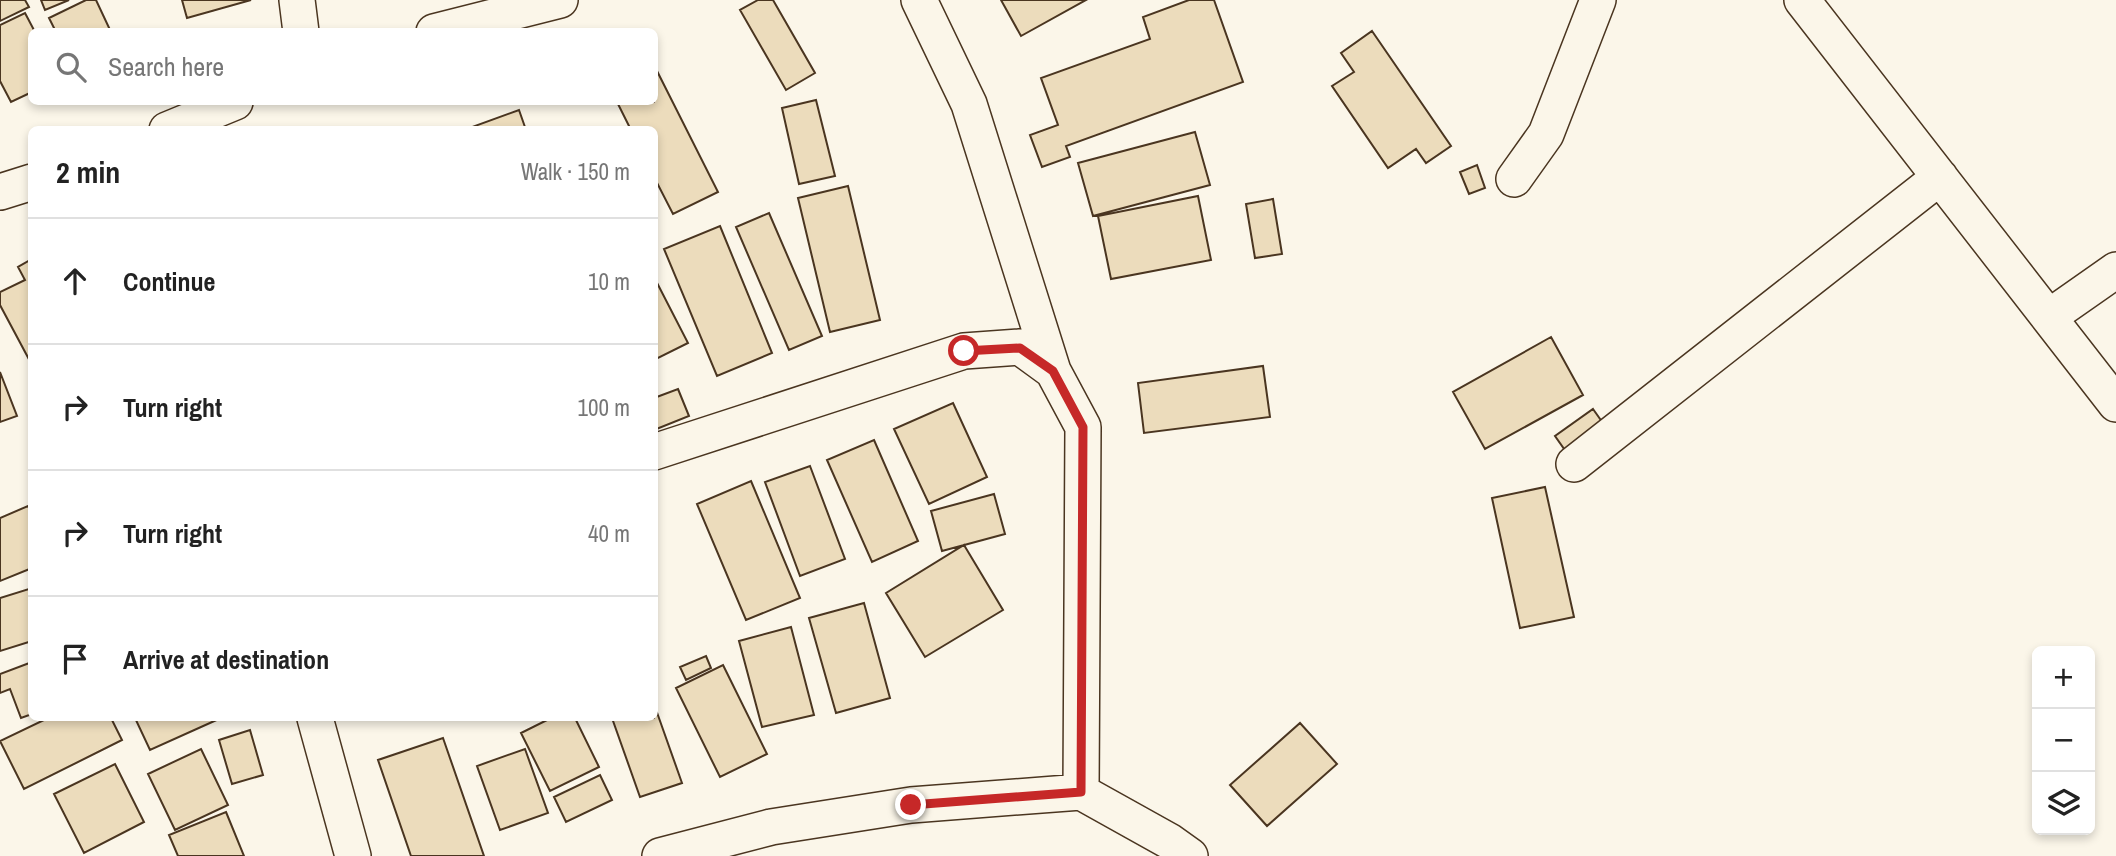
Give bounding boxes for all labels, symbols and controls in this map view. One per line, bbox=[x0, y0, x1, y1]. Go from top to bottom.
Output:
search box bbox=[28, 28, 658, 105]
icon: search bbox=[52, 48, 90, 86]
text: Search here bbox=[108, 49, 224, 84]
text: 2 min bbox=[56, 152, 120, 192]
text: Walk · 150 m bbox=[521, 156, 630, 187]
icon: ahead bbox=[56, 262, 94, 300]
text: Continue bbox=[123, 264, 215, 299]
text: 10 m bbox=[588, 266, 630, 297]
route start bbox=[948, 335, 979, 366]
icon: right bbox=[56, 388, 94, 426]
text: Turn right bbox=[123, 390, 222, 425]
text: 100 m bbox=[578, 392, 630, 423]
icon: right bbox=[56, 514, 94, 552]
text: Turn right bbox=[123, 516, 222, 551]
text: 40 m bbox=[588, 518, 630, 549]
icon: arrive bbox=[56, 640, 94, 678]
text: Arrive at destination bbox=[123, 642, 329, 677]
map controls bbox=[2032, 646, 2095, 835]
button: + bbox=[2032, 646, 2095, 709]
button: − bbox=[2032, 709, 2095, 772]
button: layers bbox=[2032, 772, 2095, 835]
route end bbox=[895, 789, 926, 820]

